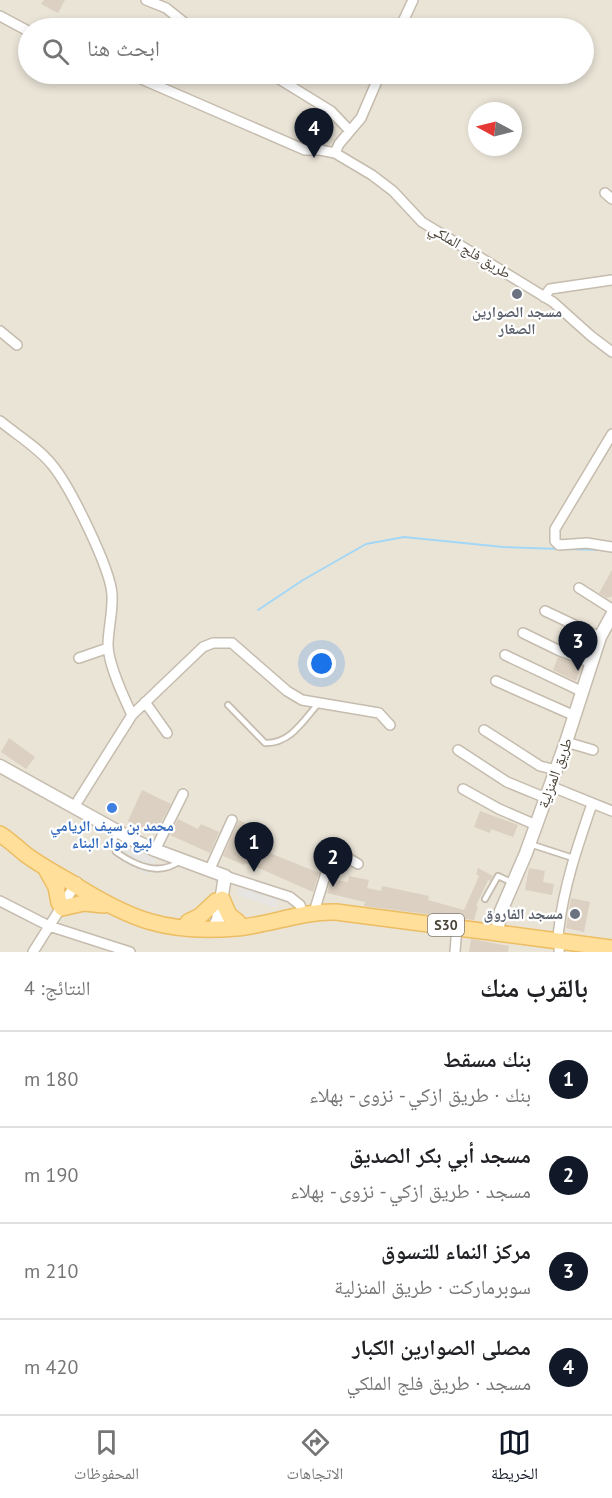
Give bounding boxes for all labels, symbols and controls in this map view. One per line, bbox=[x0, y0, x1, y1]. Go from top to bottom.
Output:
search box bbox=[18, 18, 594, 84]
text: ابحث هنا bbox=[87, 34, 160, 62]
icon: search bbox=[39, 35, 72, 68]
north arrow bbox=[468, 102, 522, 156]
pin: 4 bbox=[294, 108, 334, 158]
street label: طريق فلج الملكي bbox=[424, 219, 515, 285]
marker: مسجد الصوارين الصغار bbox=[510, 287, 524, 301]
place label: مسجد الصوارين الصغار bbox=[472, 302, 562, 338]
pin: 3 bbox=[558, 622, 598, 671]
your location bbox=[307, 649, 336, 678]
street label: طريق المنزلية bbox=[533, 735, 577, 811]
marker: محمد بن سيف الريامي لبيع مواد البناء bbox=[105, 801, 119, 815]
place label: محمد بن سيف الريامي لبيع مواد البناء bbox=[50, 816, 174, 853]
pin: 1 bbox=[234, 822, 274, 872]
pin: 2 bbox=[314, 838, 352, 887]
place label: مسجد الفاروق bbox=[484, 904, 563, 923]
marker: مسجد الفاروق bbox=[568, 907, 582, 921]
road number: S30 bbox=[428, 914, 464, 936]
text: بالقرب منك bbox=[480, 971, 588, 1004]
text: النتائج: 4 bbox=[24, 975, 91, 1001]
text: بنك مسقط bbox=[443, 1045, 531, 1073]
text: 180 m bbox=[24, 1066, 78, 1092]
text: 1 bbox=[563, 1066, 574, 1092]
text: بنك · طريق ازكي - نزوى - بهلاء bbox=[309, 1082, 531, 1108]
text: مسجد أبي بكر الصديق bbox=[349, 1141, 531, 1169]
text: 190 m bbox=[24, 1162, 78, 1188]
text: 2 bbox=[563, 1162, 574, 1188]
text: مسجد · طريق ازكي - نزوى - بهلاء bbox=[290, 1178, 531, 1204]
text: مركز النماء للتسوق bbox=[381, 1237, 531, 1265]
text: 210 m bbox=[24, 1258, 78, 1284]
text: 3 bbox=[563, 1258, 574, 1284]
text: سوبرماركت · طريق المنزلية bbox=[334, 1274, 531, 1300]
text: مصلى الصوارين الكبار bbox=[352, 1333, 531, 1361]
text: 420 m bbox=[24, 1354, 78, 1380]
text: 4 bbox=[563, 1354, 574, 1380]
text: مسجد · طريق فلج الملكي bbox=[346, 1370, 531, 1396]
tab: المحفوظات bbox=[74, 1426, 139, 1489]
tab: الاتجاهات bbox=[287, 1426, 343, 1489]
tab: الخريطة bbox=[491, 1426, 538, 1489]

